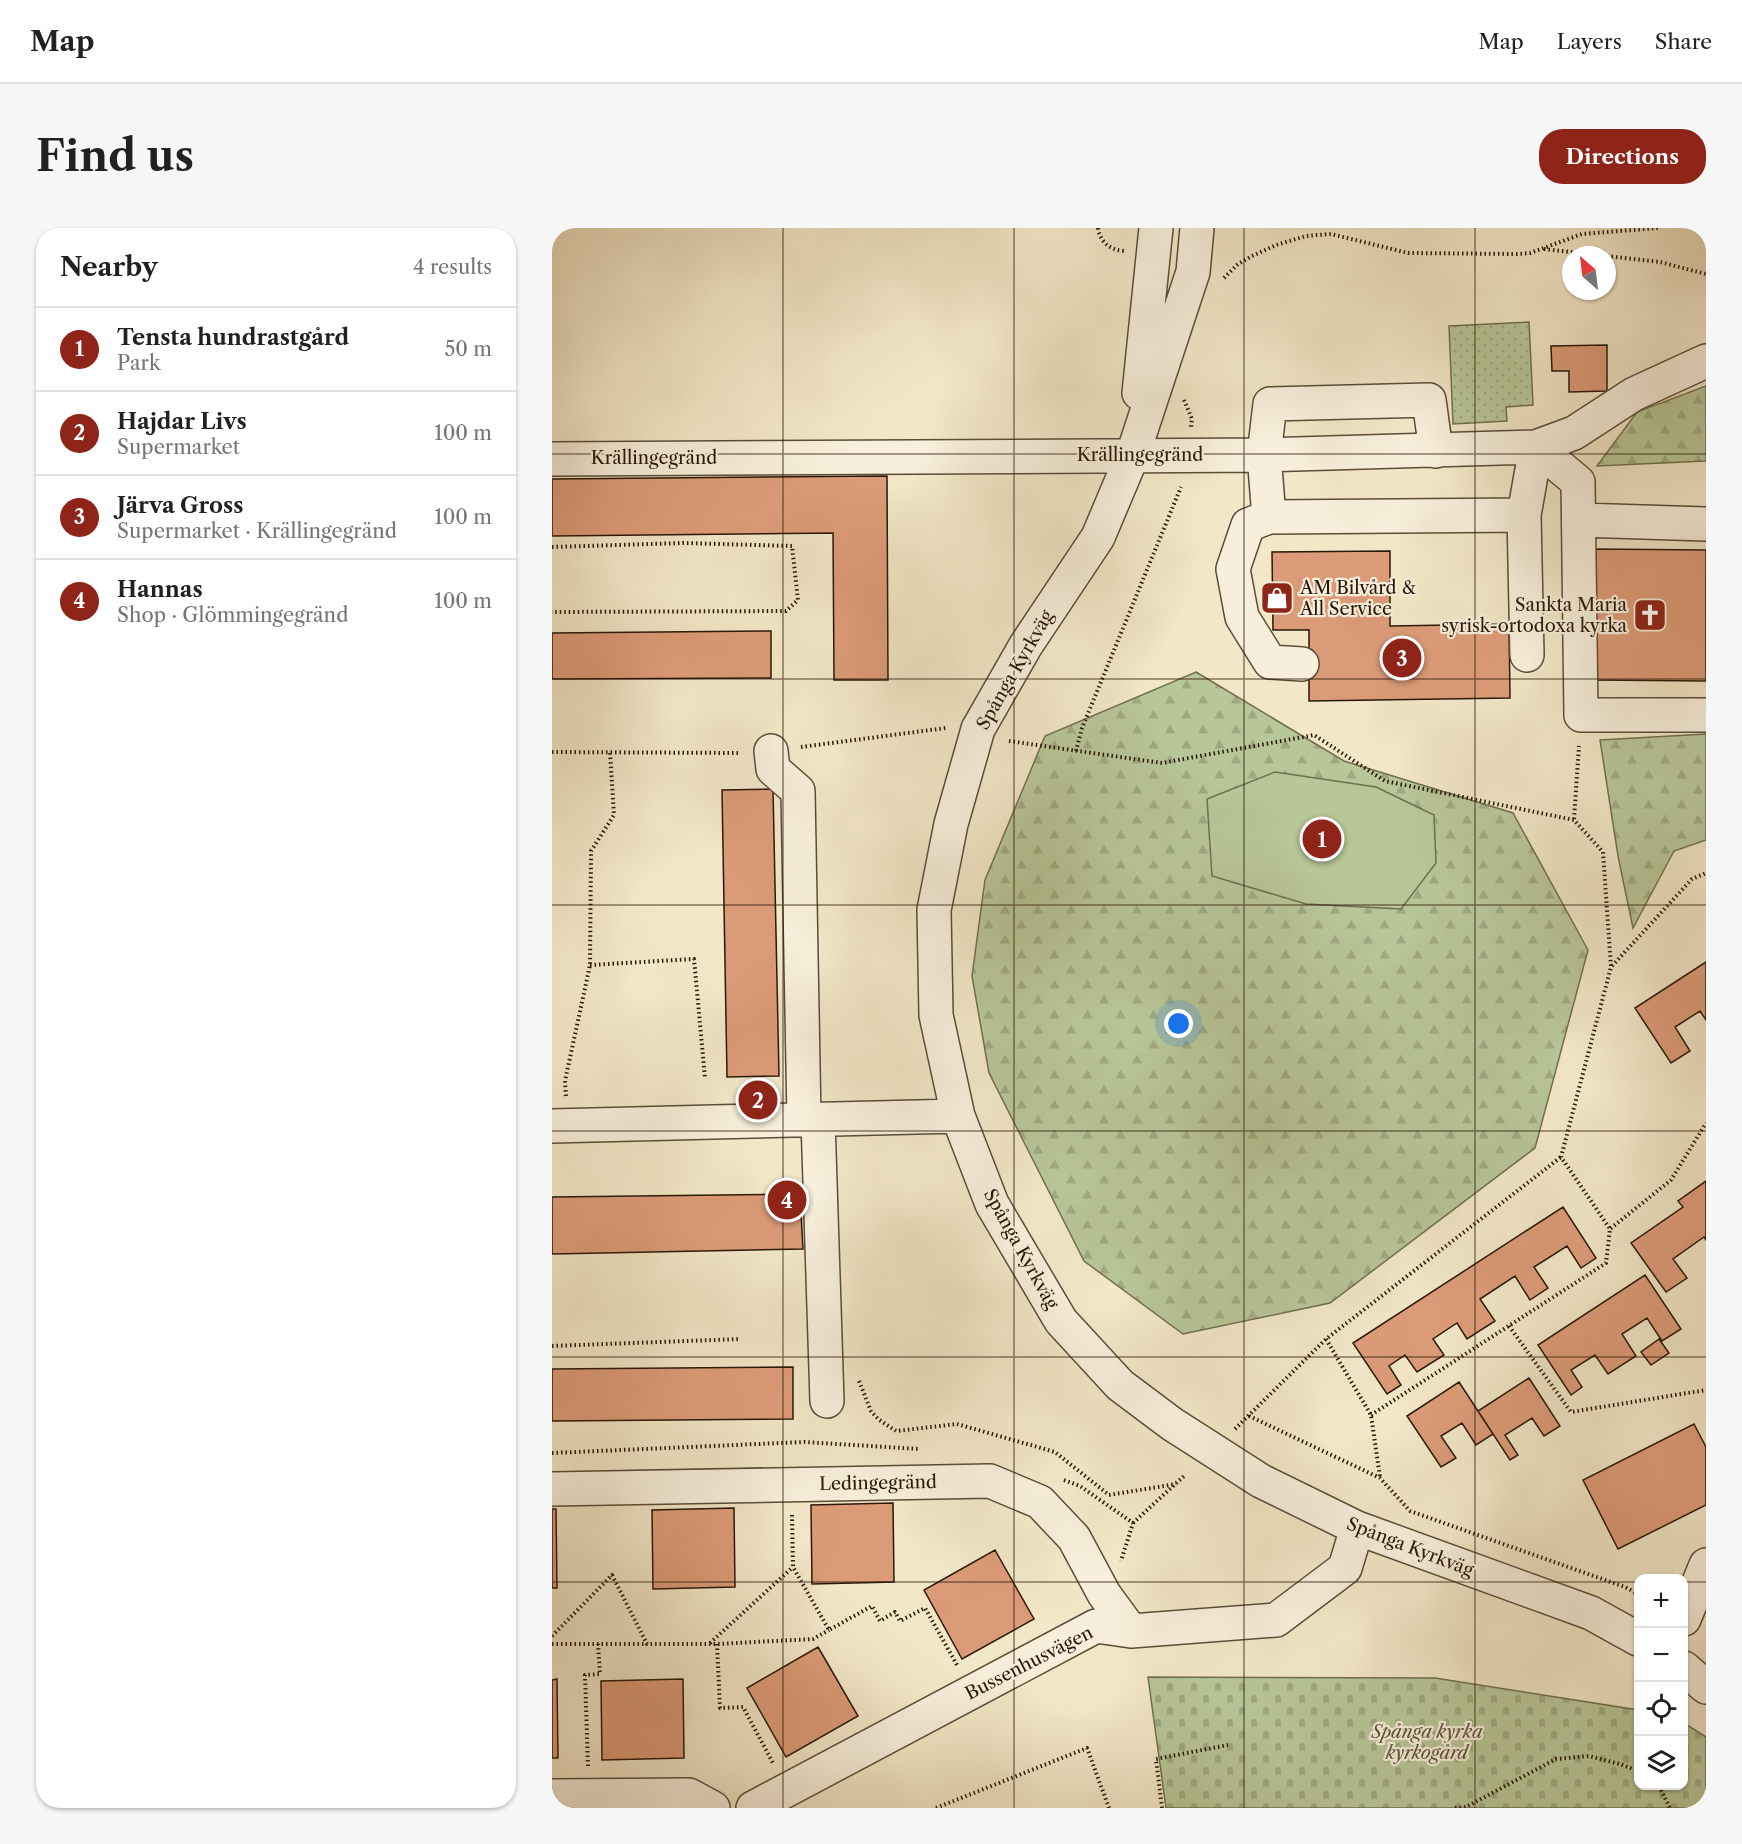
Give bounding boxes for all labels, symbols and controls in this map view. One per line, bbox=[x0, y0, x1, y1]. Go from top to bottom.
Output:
text: Map bbox=[30, 24, 94, 58]
text: Map bbox=[1479, 29, 1524, 54]
text: Layers bbox=[1557, 29, 1622, 54]
text: Share bbox=[1655, 29, 1712, 54]
button: Directions bbox=[1539, 129, 1706, 184]
text: Find us bbox=[36, 130, 194, 182]
north arrow bbox=[1562, 246, 1616, 300]
text: Nearby bbox=[60, 251, 158, 283]
text: 4 results bbox=[413, 255, 492, 279]
text: Tensta hundrastgård bbox=[117, 324, 349, 351]
text: 1 bbox=[75, 337, 84, 361]
text: 50 m bbox=[445, 337, 492, 361]
text: Park bbox=[117, 351, 160, 375]
text: Hajdar Livs bbox=[117, 408, 247, 435]
text: 2 bbox=[74, 421, 85, 445]
text: 100 m bbox=[434, 421, 492, 445]
text: Supermarket bbox=[117, 435, 240, 459]
street label: Krällingegränd bbox=[1077, 444, 1203, 466]
street label: Krällingegränd bbox=[591, 447, 717, 469]
text: Järva Gross bbox=[117, 492, 243, 519]
text: 3 bbox=[74, 505, 85, 529]
text: 100 m bbox=[434, 505, 492, 529]
text: Supermarket · Krällingegränd bbox=[117, 519, 397, 543]
text: Hannas bbox=[117, 576, 203, 603]
place label: AM Bilvård & All Service bbox=[1299, 577, 1416, 620]
shop icon: AM Bilvård & All Service bbox=[1259, 580, 1295, 616]
text: 4 bbox=[74, 589, 85, 613]
text: 100 m bbox=[434, 589, 492, 613]
place label: Sankta Maria syrisk-ortodoxa kyrka bbox=[1441, 594, 1627, 637]
church icon: Sankta Maria syrisk-ortodoxa kyrka bbox=[1632, 597, 1668, 633]
text: Shop · Glömmingegränd bbox=[117, 603, 348, 627]
street label: Spånga Kyrkväg bbox=[972, 606, 1058, 734]
pin: 3 bbox=[1382, 636, 1422, 680]
pin: 1 bbox=[1302, 816, 1342, 862]
your location bbox=[1164, 1009, 1193, 1038]
pin: 2 bbox=[738, 1078, 778, 1122]
pin: 4 bbox=[768, 1178, 806, 1222]
street label: Spånga Kyrkväg bbox=[979, 1185, 1063, 1314]
street label: Ledingegränd bbox=[819, 1471, 937, 1495]
street label: Spånga Kyrkväg bbox=[1343, 1513, 1477, 1582]
map controls bbox=[1634, 1574, 1688, 1790]
button: + bbox=[1634, 1574, 1688, 1628]
street label: Bussenhusvägen bbox=[962, 1621, 1096, 1705]
button: − bbox=[1634, 1628, 1688, 1682]
button: locate bbox=[1634, 1682, 1688, 1736]
park label: Spånga kyrka kyrkogård bbox=[1370, 1721, 1483, 1764]
button: layers bbox=[1634, 1736, 1688, 1790]

